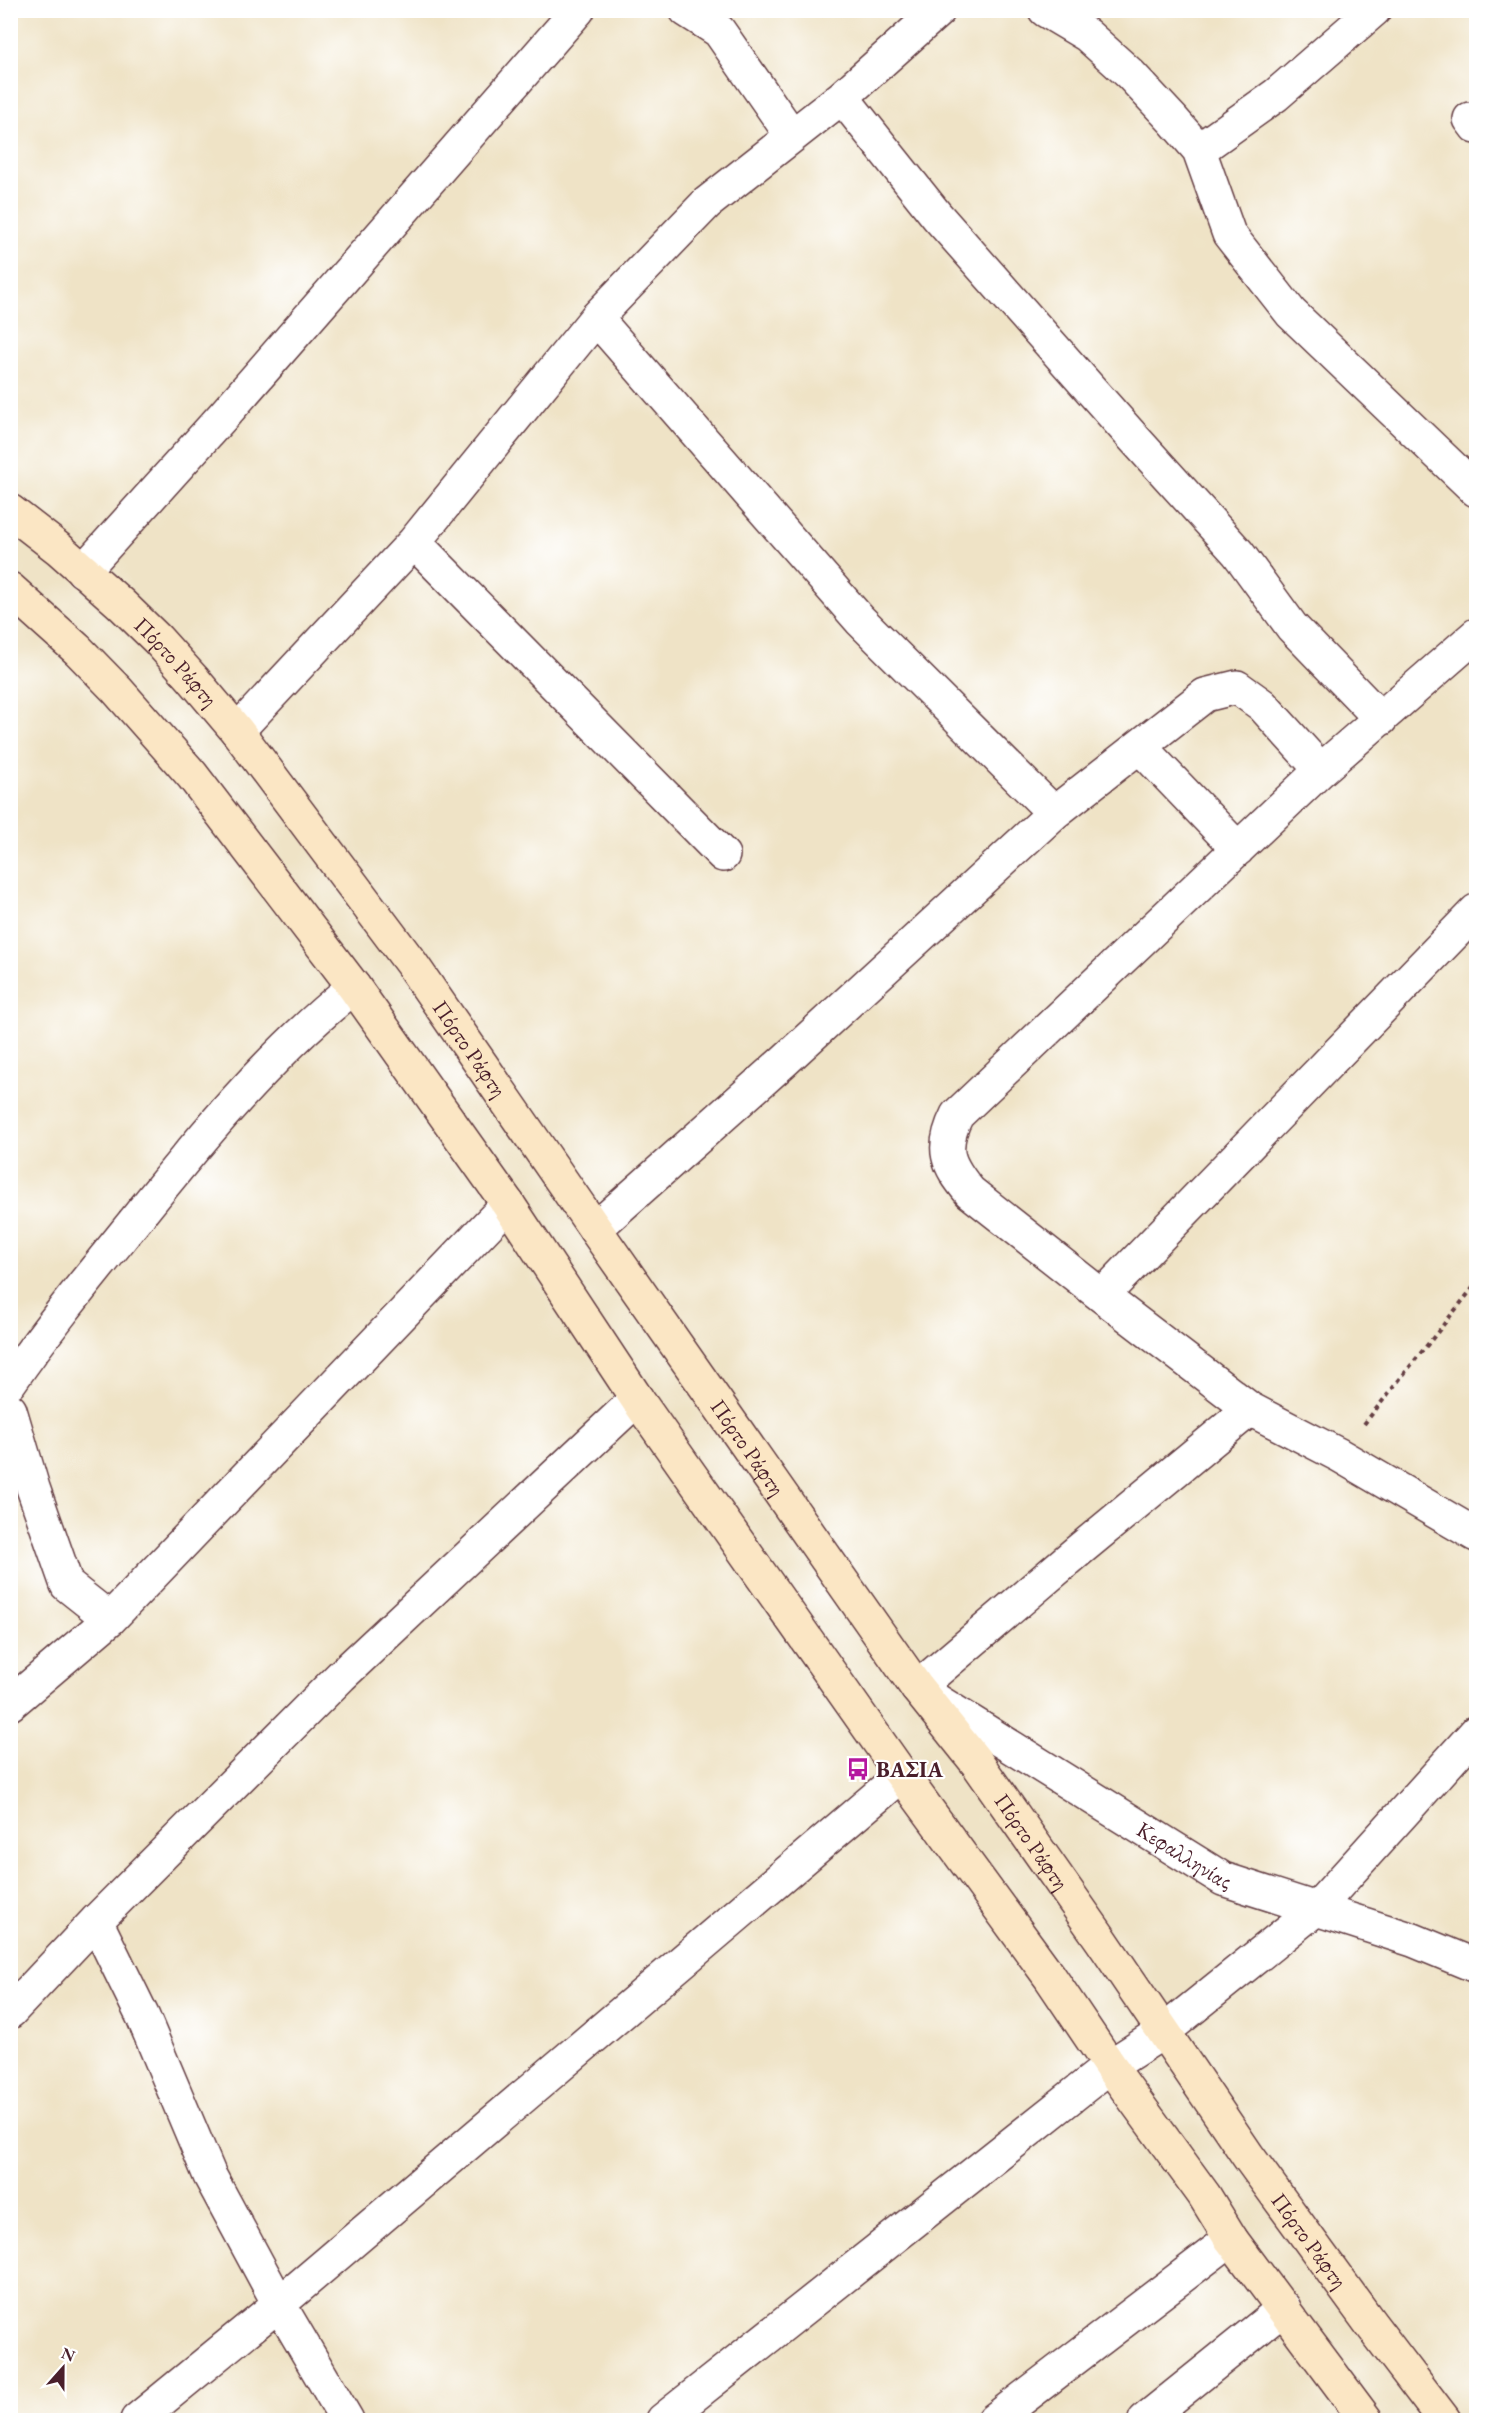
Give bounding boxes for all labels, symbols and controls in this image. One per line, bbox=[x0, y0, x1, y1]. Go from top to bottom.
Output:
street label: Πόρτο Ράφτη bbox=[128, 610, 225, 713]
street label: Πόρτο Ράφτη bbox=[426, 994, 514, 1103]
street label: Πόρτο Ράφτη bbox=[704, 1393, 792, 1501]
place label: ΒΑΣΙΑ bbox=[876, 1755, 943, 1784]
bus stop icon: ΒΑΣΙΑ bbox=[845, 1756, 871, 1782]
street label: Πόρτο Ράφτη bbox=[988, 1787, 1076, 1895]
street label: Κεφαλληνίας bbox=[1131, 1814, 1235, 1895]
street label: Πόρτο Ράφτη bbox=[1265, 2187, 1354, 2294]
north arrow bbox=[33, 2338, 93, 2398]
text: N bbox=[58, 2342, 78, 2367]

